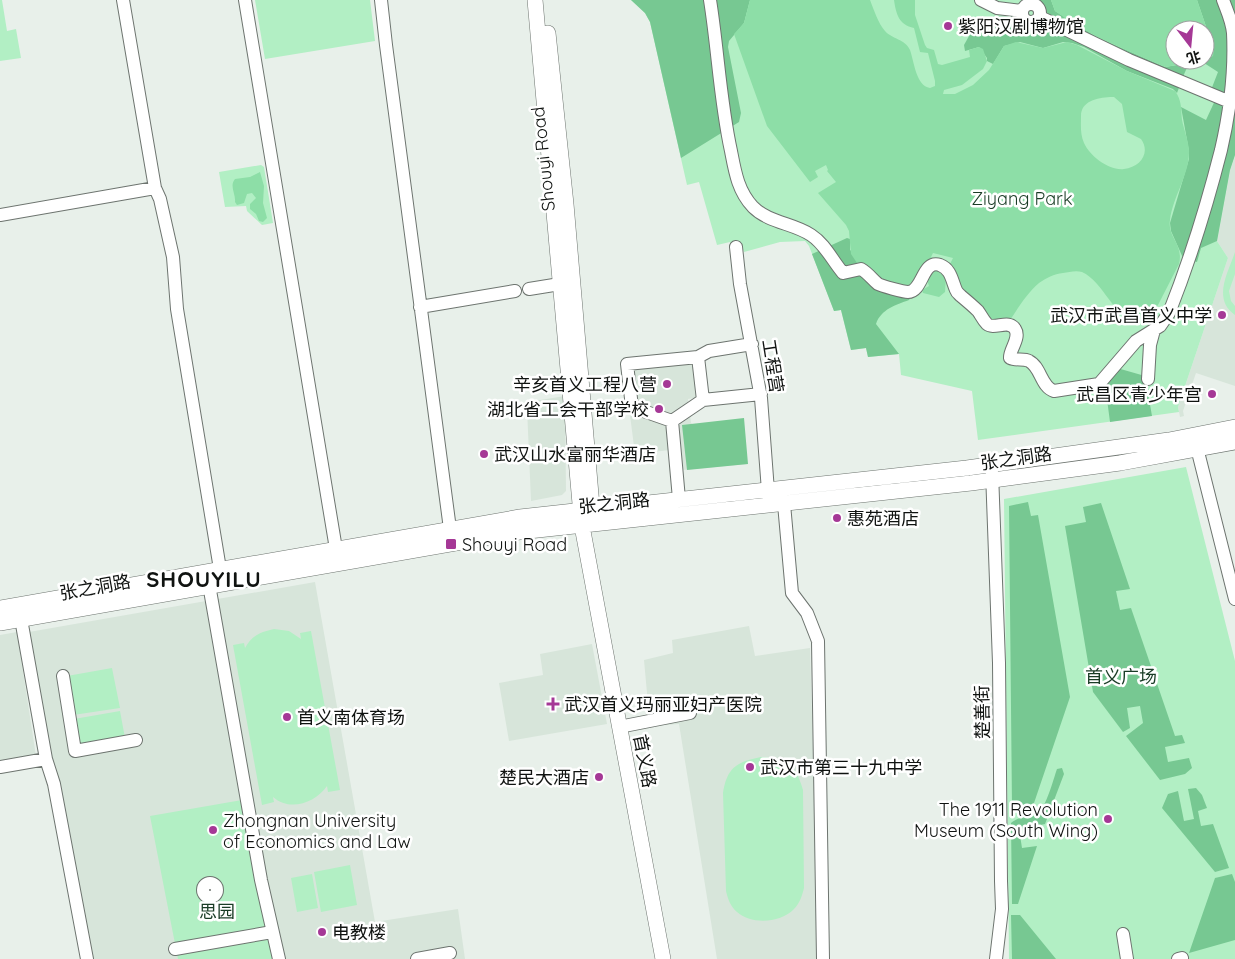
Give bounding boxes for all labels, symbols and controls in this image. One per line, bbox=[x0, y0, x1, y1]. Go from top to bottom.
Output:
place label: 紫阳汉剧博物馆 bbox=[958, 15, 1084, 38]
marker: 紫阳汉剧博物馆 bbox=[942, 20, 954, 32]
north arrow bbox=[1165, 20, 1215, 70]
text: 北 bbox=[1184, 47, 1203, 68]
street label: Shouyi Road bbox=[526, 106, 560, 212]
park label: Ziyang Park bbox=[971, 187, 1073, 210]
place label: 武汉市武昌首义中学 bbox=[1050, 304, 1212, 327]
marker: 武汉市武昌首义中学 bbox=[1216, 309, 1228, 321]
street label: 工程营 bbox=[757, 338, 789, 394]
place label: 辛亥首义工程八营 bbox=[513, 373, 657, 396]
marker: 辛亥首义工程八营 bbox=[661, 378, 673, 390]
place label: 武昌区青少年宫 bbox=[1076, 383, 1202, 406]
marker: 武昌区青少年宫 bbox=[1206, 388, 1218, 400]
place label: 湖北省工会干部学校 bbox=[487, 398, 649, 421]
marker: 湖北省工会干部学校 bbox=[653, 403, 665, 415]
street label: 张之洞路 bbox=[979, 442, 1053, 474]
place label: 武汉山水富丽华酒店 bbox=[494, 443, 656, 466]
marker: 武汉山水富丽华酒店 bbox=[478, 448, 490, 460]
street label: 张之洞路 bbox=[577, 488, 651, 518]
place label: 惠苑酒店 bbox=[847, 507, 919, 530]
marker: 惠苑酒店 bbox=[831, 512, 843, 524]
place label: Shouyi Road bbox=[462, 533, 567, 556]
marker: Shouyi Road bbox=[444, 537, 458, 551]
district label: SHOUYILU bbox=[146, 565, 262, 593]
street label: 张之洞路 bbox=[58, 569, 132, 605]
park label: 首义广场 bbox=[1085, 665, 1157, 688]
street label: 楚善街 bbox=[970, 685, 994, 739]
place label: 武汉首义玛丽亚妇产医院 bbox=[564, 693, 762, 716]
marker: 武汉首义玛丽亚妇产医院 bbox=[546, 697, 560, 711]
place label: 首义南体育场 bbox=[297, 706, 405, 729]
marker: 首义南体育场 bbox=[281, 711, 293, 723]
street label: 首义路 bbox=[629, 732, 661, 790]
place label: 武汉市第三十九中学 bbox=[760, 756, 922, 779]
marker: 武汉市第三十九中学 bbox=[744, 761, 756, 773]
place label: 楚民大酒店 bbox=[499, 766, 589, 789]
marker: 楚民大酒店 bbox=[593, 771, 605, 783]
place label: The 1911 Revolution Museum (South Wing) bbox=[914, 798, 1098, 842]
place label: Zhongnan University of Economics and Law bbox=[223, 809, 411, 853]
marker: The 1911 Revolution Museum (South Wing) bbox=[1102, 813, 1114, 825]
marker: Zhongnan University of Economics and Law bbox=[207, 824, 219, 836]
park label: 思园 bbox=[199, 900, 235, 923]
place label: 电教楼 bbox=[332, 921, 386, 944]
marker: 电教楼 bbox=[316, 926, 328, 938]

